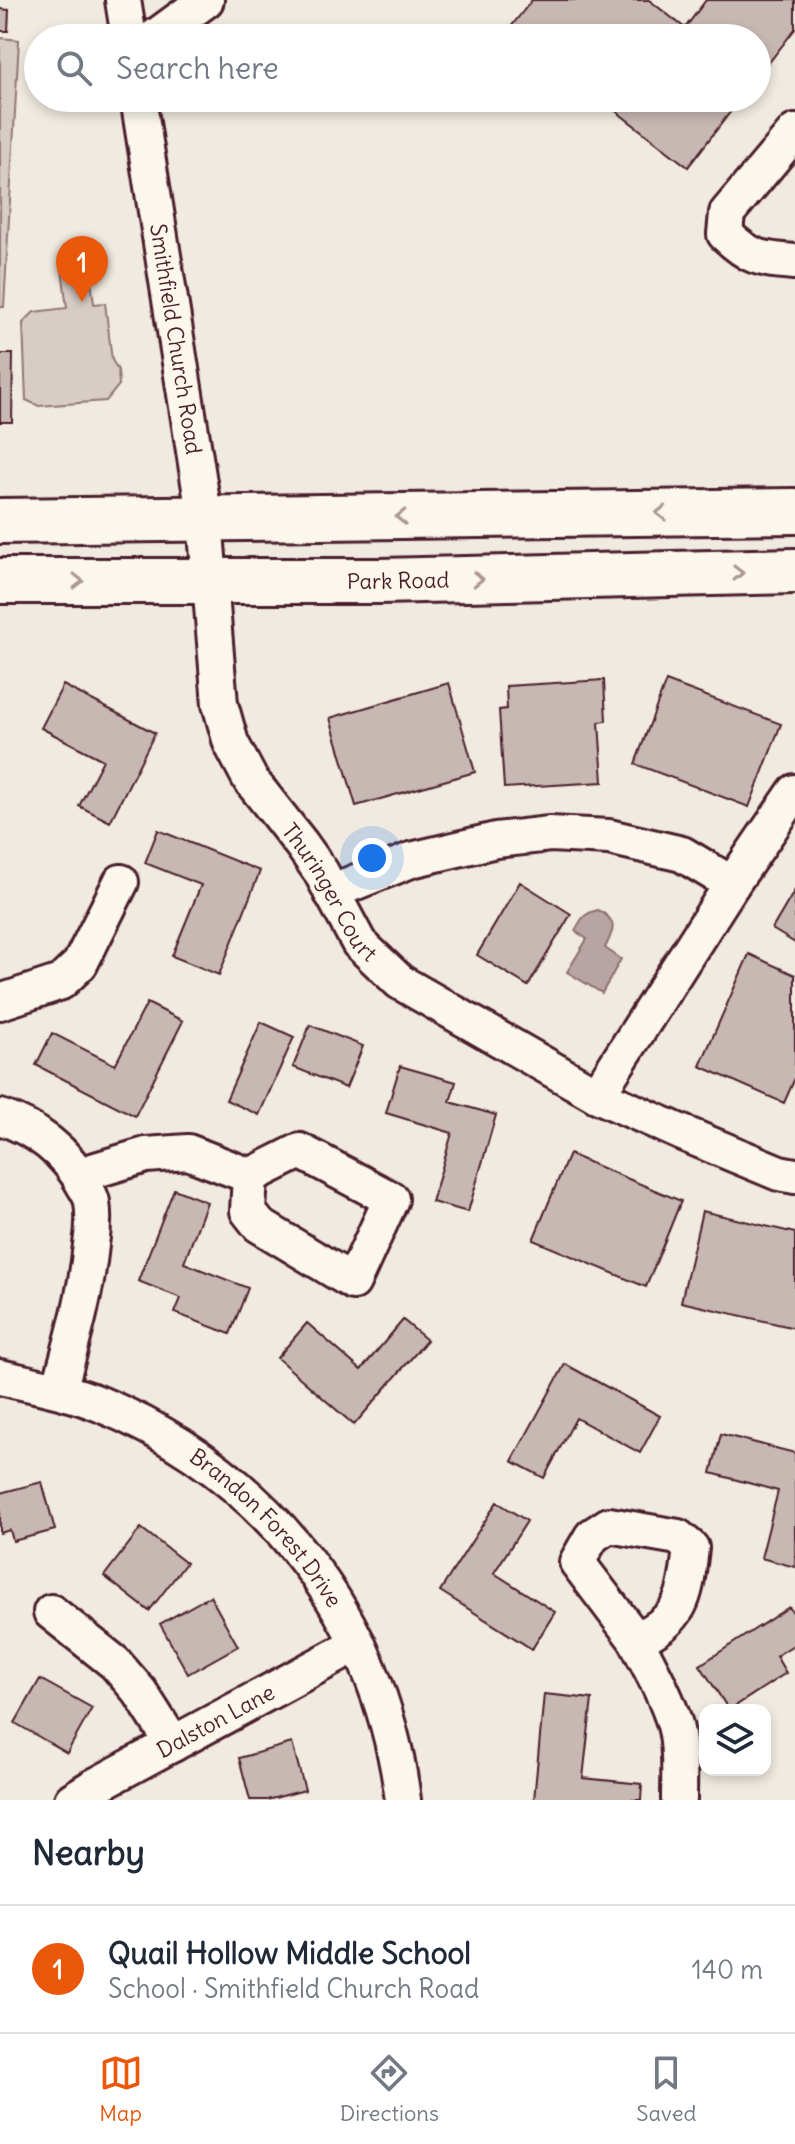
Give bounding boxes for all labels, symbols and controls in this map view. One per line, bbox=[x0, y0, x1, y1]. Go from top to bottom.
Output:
search box bbox=[24, 24, 771, 112]
icon: search bbox=[52, 46, 96, 90]
text: Search here bbox=[116, 49, 279, 87]
street label: Smithfield Church Road bbox=[144, 222, 208, 456]
pin: 1 bbox=[56, 236, 108, 302]
one-way arrow bbox=[654, 504, 667, 522]
one-way arrow bbox=[394, 508, 407, 526]
one-way arrow bbox=[732, 564, 745, 581]
street label: Park Road bbox=[347, 565, 450, 595]
one-way arrow bbox=[472, 570, 485, 587]
one-way arrow bbox=[72, 572, 85, 590]
street label: Thuringer Court bbox=[276, 817, 383, 967]
your location bbox=[352, 838, 392, 878]
street label: Brandon Forest Drive bbox=[185, 1442, 348, 1612]
street label: Dalston Lane bbox=[152, 1678, 279, 1764]
map controls bbox=[699, 1704, 771, 1776]
button: layers bbox=[699, 1704, 771, 1776]
text: Nearby bbox=[32, 1831, 145, 1874]
text: Quail Hollow Middle School bbox=[108, 1934, 471, 1972]
text: 1 bbox=[53, 1953, 63, 1986]
text: 140 m bbox=[692, 1953, 763, 1986]
text: School · Smithfield Church Road bbox=[108, 1972, 479, 2005]
tab: Map bbox=[99, 2051, 143, 2127]
tab: Directions bbox=[340, 2051, 439, 2127]
tab: Saved bbox=[636, 2051, 696, 2127]

